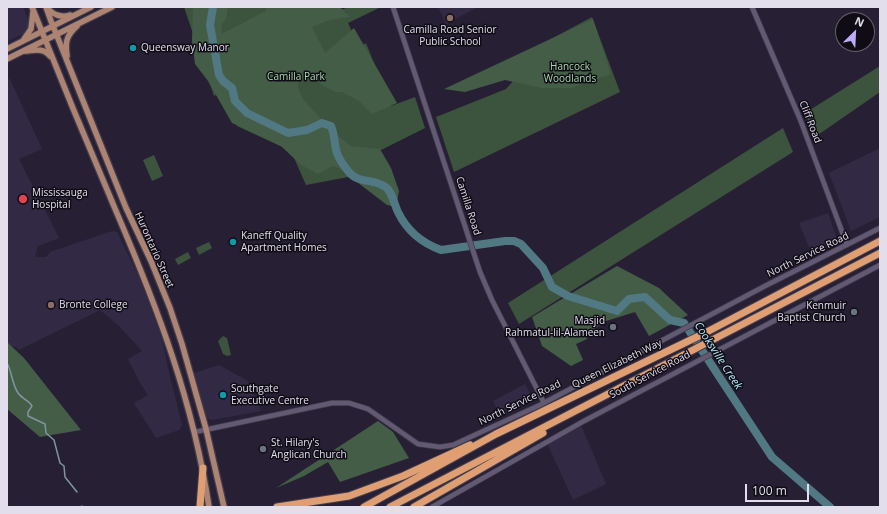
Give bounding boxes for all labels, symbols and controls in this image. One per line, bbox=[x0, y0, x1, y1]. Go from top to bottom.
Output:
north arrow bbox=[835, 12, 875, 52]
marker: Camilla Road Senior Public School bbox=[445, 13, 455, 23]
text: N bbox=[853, 13, 867, 30]
place label: Camilla Road Senior Public School bbox=[403, 24, 497, 48]
place label: Queensway Manor bbox=[141, 42, 229, 54]
marker: Queensway Manor bbox=[128, 43, 138, 53]
park label: Hancock Woodlands bbox=[544, 61, 596, 84]
park label: Camilla Park bbox=[267, 71, 325, 83]
street label: Cliff Road bbox=[796, 99, 824, 145]
street label: Camilla Road bbox=[453, 175, 483, 237]
place label: Mississauga Hospital bbox=[32, 187, 88, 210]
marker: Mississauga Hospital bbox=[17, 193, 29, 205]
street label: Hurontario Street bbox=[132, 210, 176, 290]
place label: Kaneff Quality Apartment Homes bbox=[241, 230, 327, 254]
street label: North Service Road bbox=[765, 230, 851, 280]
marker: Kaneff Quality Apartment Homes bbox=[228, 237, 238, 247]
place label: Bronte College bbox=[59, 299, 127, 311]
marker: Bronte College bbox=[46, 300, 56, 310]
place label: Kenmuir Baptist Church bbox=[777, 300, 846, 324]
marker: Kenmuir Baptist Church bbox=[849, 307, 859, 317]
place label: Masjid Rahmatul-lil-Alameen bbox=[505, 315, 605, 338]
water label: Cooksville Creek bbox=[691, 320, 745, 392]
marker: Masjid Rahmatul-lil-Alameen bbox=[608, 322, 618, 332]
street label: Queen Elizabeth Way bbox=[570, 337, 664, 391]
street label: South Service Road bbox=[608, 349, 692, 401]
street label: North Service Road bbox=[477, 378, 563, 428]
place label: Southgate Executive Centre bbox=[231, 383, 309, 406]
marker: Southgate Executive Centre bbox=[218, 390, 228, 400]
place label: St. Hilary's Anglican Church bbox=[271, 437, 347, 460]
marker: St. Hilary's Anglican Church bbox=[258, 444, 268, 454]
scale bar bbox=[747, 476, 811, 502]
text: 100 m bbox=[752, 482, 787, 499]

